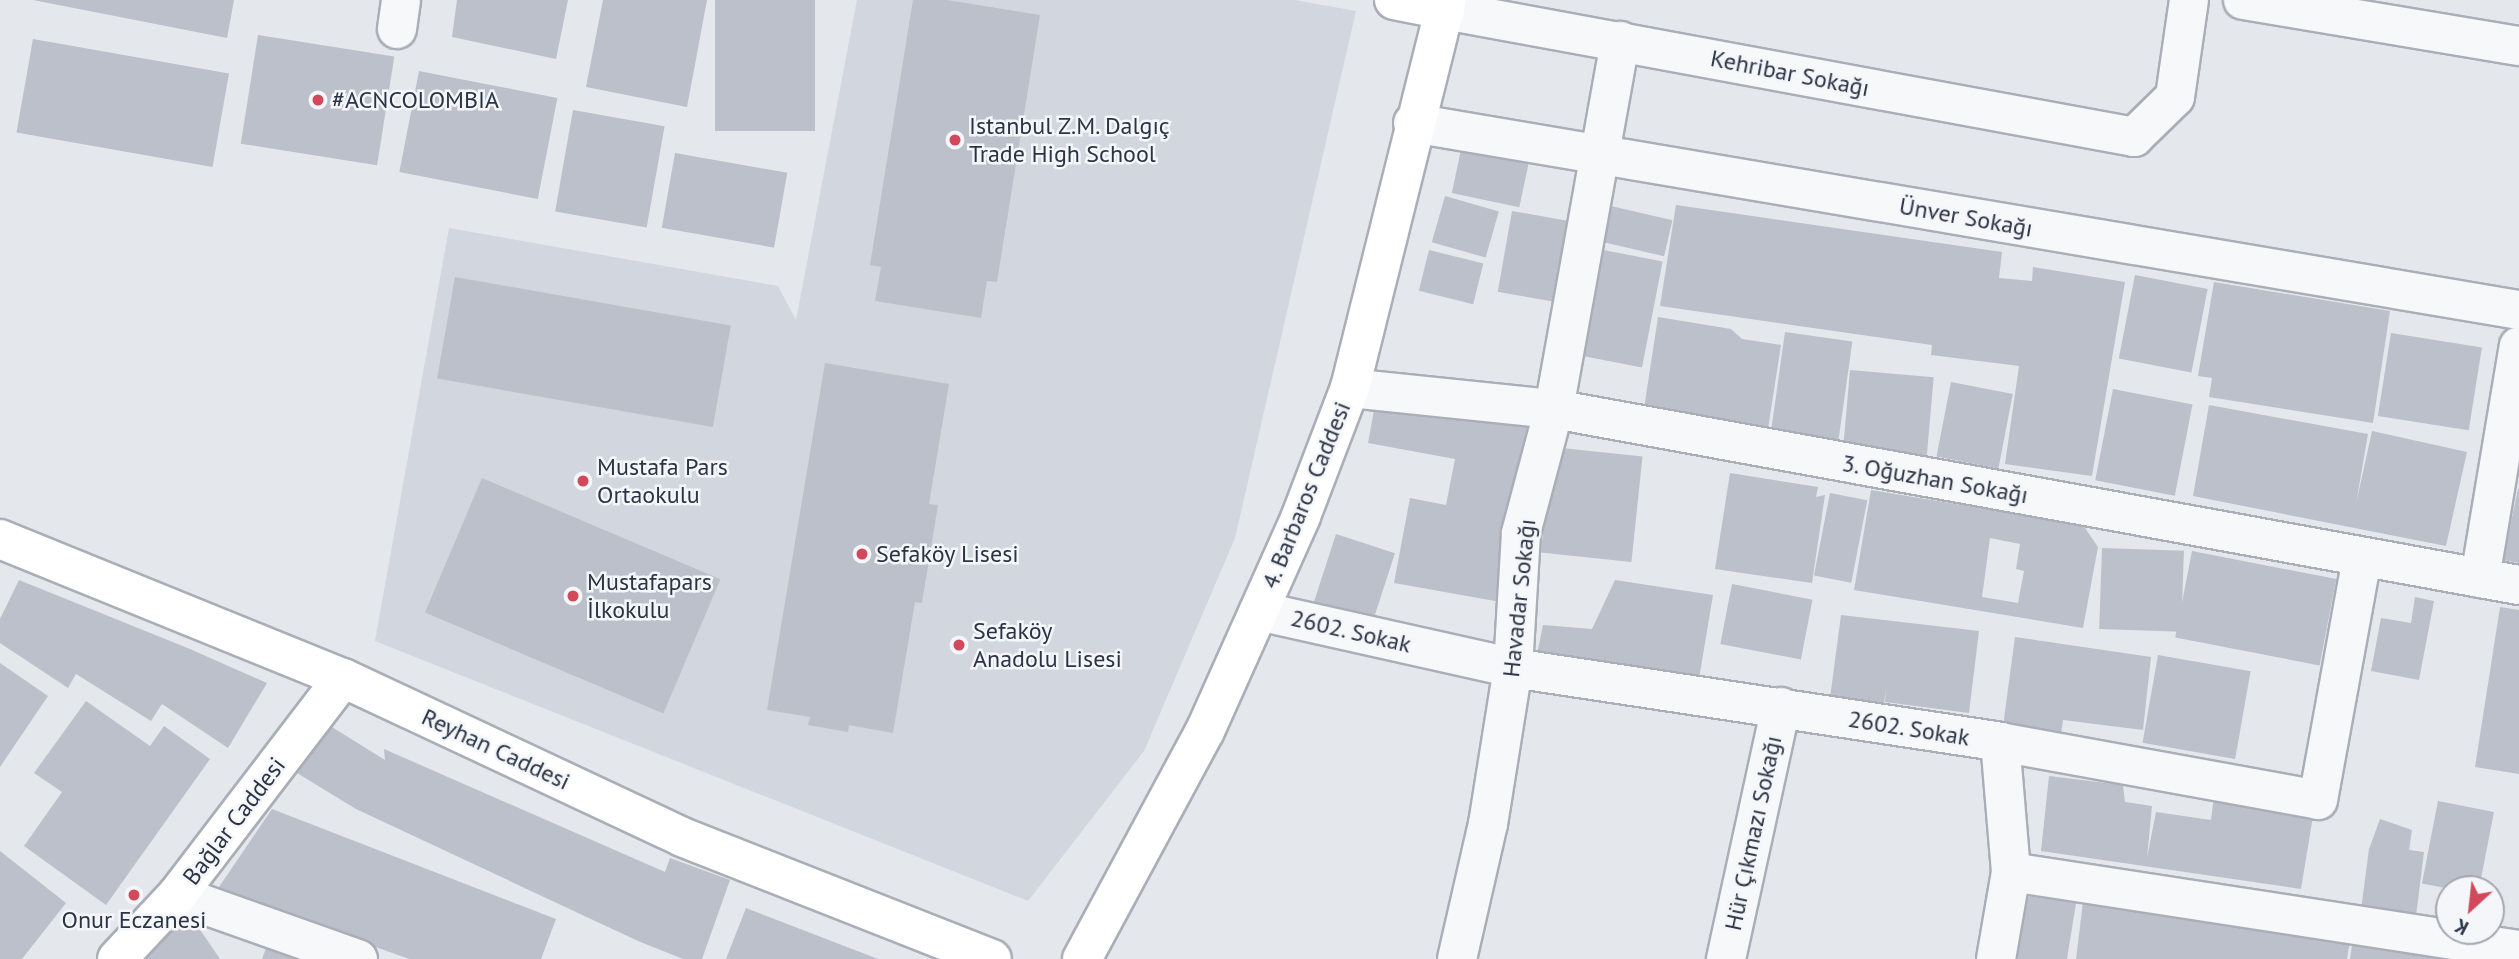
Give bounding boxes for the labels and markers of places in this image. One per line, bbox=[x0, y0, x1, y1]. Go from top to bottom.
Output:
place label: #ACNCOLOMBIA bbox=[332, 86, 499, 114]
marker: #ACNCOLOMBIA bbox=[310, 92, 326, 108]
place label: Istanbul Z.M. Dalgıç Trade High School bbox=[969, 112, 1172, 168]
marker: Istanbul Z.M. Dalgıç Trade High School bbox=[947, 132, 963, 148]
place label: Mustafa Pars Ortaokulu bbox=[597, 453, 728, 509]
marker: Mustafa Pars Ortaokulu bbox=[575, 473, 591, 489]
place label: Sefaköy Lisesi bbox=[876, 540, 1020, 568]
marker: Sefaköy Lisesi bbox=[854, 546, 870, 562]
place label: Mustafapars İlkokulu bbox=[587, 568, 712, 624]
marker: Mustafapars İlkokulu bbox=[565, 588, 581, 604]
place label: Sefaköy Anadolu Lisesi bbox=[973, 617, 1122, 673]
marker: Sefaköy Anadolu Lisesi bbox=[951, 637, 967, 653]
marker: Onur Eczanesi bbox=[126, 887, 142, 903]
place label: Onur Eczanesi bbox=[62, 906, 206, 934]

